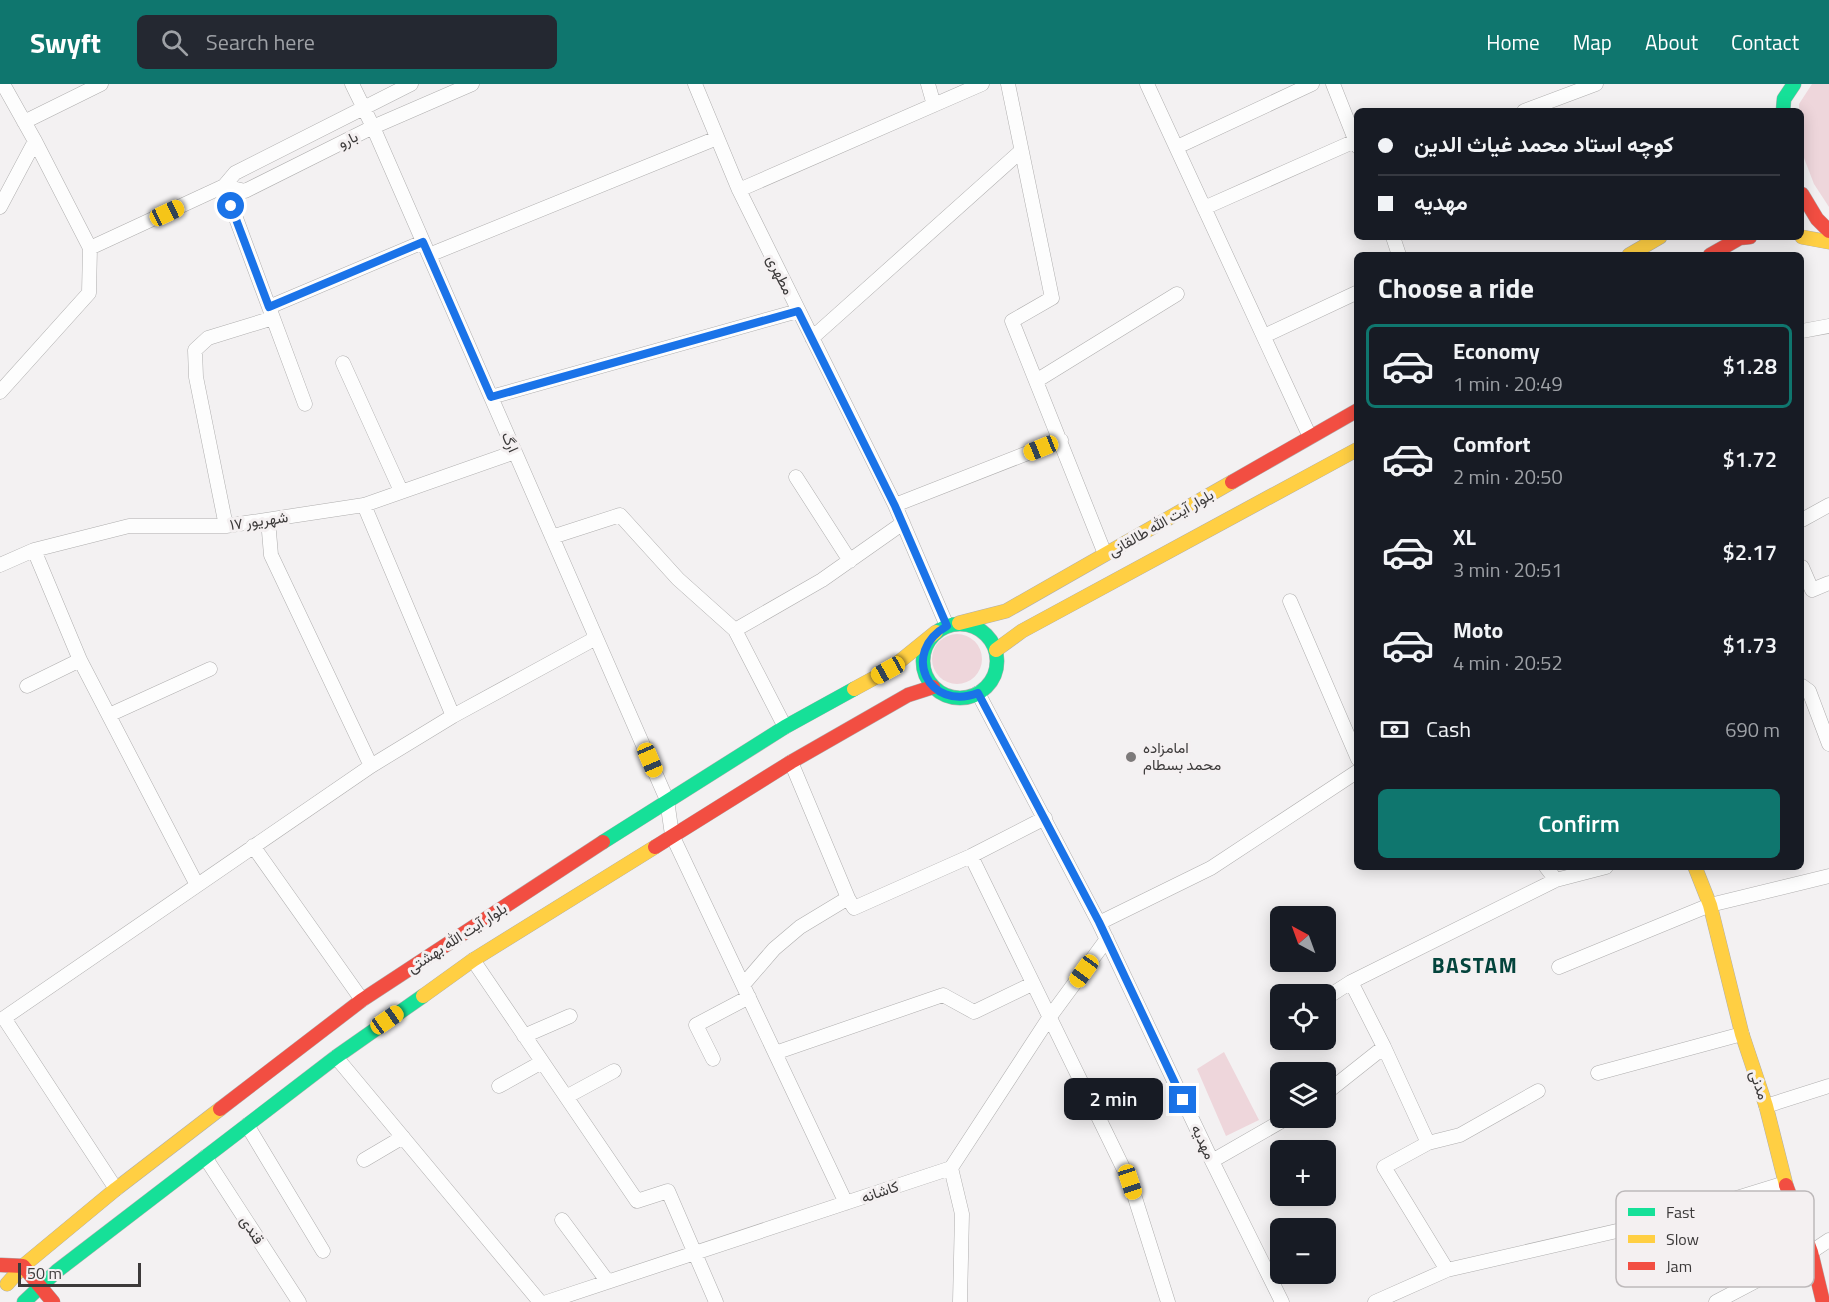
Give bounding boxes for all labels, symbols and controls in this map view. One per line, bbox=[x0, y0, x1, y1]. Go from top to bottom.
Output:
search box bbox=[137, 15, 557, 69]
text: Swyft bbox=[30, 21, 101, 64]
text: Search here bbox=[206, 25, 315, 59]
icon: search bbox=[158, 26, 191, 59]
text: Home bbox=[1486, 26, 1540, 58]
text: Map bbox=[1573, 26, 1612, 58]
text: About bbox=[1645, 26, 1698, 58]
text: Contact bbox=[1731, 26, 1799, 58]
street label: بارو bbox=[334, 125, 362, 154]
text: کوچه استاد محمد غیاث الدین bbox=[1414, 127, 1674, 161]
text: مهدیه bbox=[1414, 185, 1468, 219]
route start bbox=[217, 192, 244, 219]
car bbox=[147, 197, 187, 229]
street label: مطهری bbox=[761, 251, 800, 299]
text: Choose a ride bbox=[1378, 267, 1534, 308]
text: Economy bbox=[1453, 334, 1540, 368]
icon: car bbox=[1381, 339, 1435, 393]
text: $1.28 bbox=[1722, 349, 1777, 383]
text: 1 min · 20:49 bbox=[1453, 368, 1563, 399]
text: Comfort bbox=[1453, 427, 1531, 461]
street label: ارگ bbox=[496, 428, 525, 456]
icon: car bbox=[1381, 432, 1435, 486]
car bbox=[1021, 433, 1061, 463]
text: $1.72 bbox=[1722, 442, 1777, 476]
text: 2 min · 20:50 bbox=[1453, 461, 1563, 492]
street label: بلوار آیت الله طالقانی bbox=[1104, 483, 1218, 562]
street label: ۱۷ شهریور bbox=[228, 505, 290, 536]
text: XL bbox=[1453, 520, 1476, 554]
icon: car bbox=[1381, 525, 1435, 579]
text: $2.17 bbox=[1722, 535, 1777, 569]
text: 3 min · 20:51 bbox=[1453, 554, 1563, 585]
text: Moto bbox=[1453, 613, 1503, 647]
icon: car bbox=[1381, 618, 1435, 672]
text: $1.73 bbox=[1722, 628, 1777, 662]
text: 4 min · 20:52 bbox=[1453, 647, 1563, 678]
car bbox=[868, 653, 908, 687]
text: Cash bbox=[1426, 712, 1471, 746]
icon: cash bbox=[1378, 713, 1411, 746]
text: 690 m bbox=[1725, 714, 1780, 745]
place label: امامزاده محمد بسطام bbox=[1143, 736, 1221, 776]
car bbox=[635, 740, 665, 780]
marker: امامزاده محمد بسطام bbox=[1124, 750, 1138, 764]
button: Confirm bbox=[1378, 789, 1780, 858]
street label: بلوار آیت الله بهشتی bbox=[402, 897, 511, 979]
north arrow bbox=[1270, 906, 1336, 972]
map controls bbox=[1270, 906, 1336, 1284]
district label: BASTAM bbox=[1432, 949, 1518, 981]
car bbox=[1066, 951, 1102, 991]
button: locate bbox=[1270, 984, 1336, 1050]
car bbox=[367, 1002, 407, 1038]
button: layers bbox=[1270, 1062, 1336, 1128]
street label: مدنی bbox=[1744, 1067, 1775, 1103]
callout: 2 min bbox=[1063, 1079, 1162, 1121]
text: 2 min bbox=[1089, 1083, 1138, 1114]
route end bbox=[1169, 1086, 1196, 1113]
street label: مهدیه bbox=[1185, 1121, 1221, 1163]
button: + bbox=[1270, 1140, 1336, 1206]
car bbox=[1116, 1162, 1144, 1202]
street label: کاشانه bbox=[858, 1174, 902, 1209]
legend bbox=[1616, 1191, 1814, 1287]
text: Fast bbox=[1666, 1200, 1695, 1224]
street label: قندی bbox=[234, 1211, 270, 1249]
button: − bbox=[1270, 1218, 1336, 1284]
text: Slow bbox=[1666, 1227, 1699, 1251]
text: Jam bbox=[1666, 1254, 1692, 1278]
scale bar bbox=[18, 1260, 141, 1288]
text: 50 m bbox=[27, 1261, 62, 1285]

